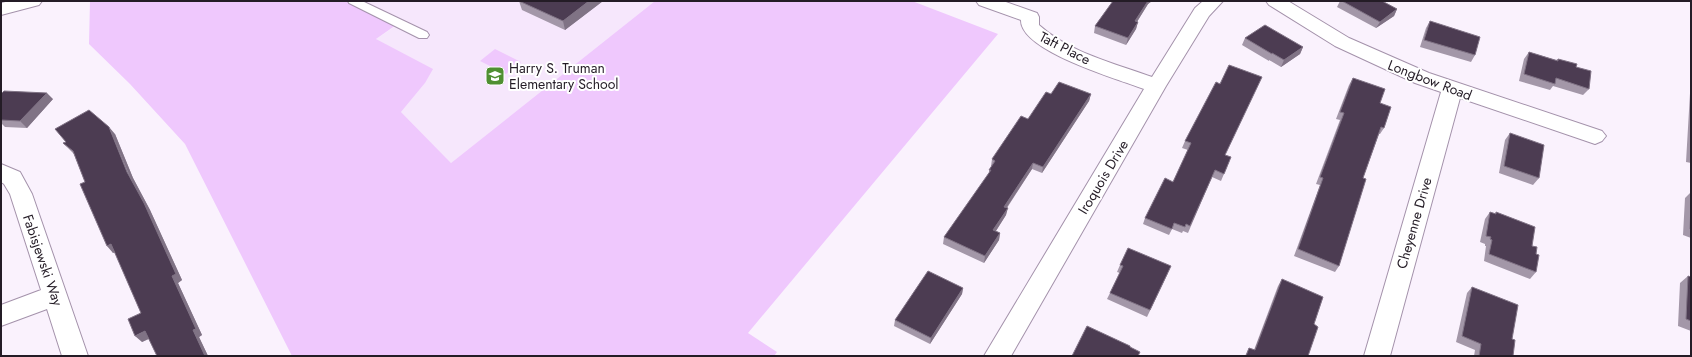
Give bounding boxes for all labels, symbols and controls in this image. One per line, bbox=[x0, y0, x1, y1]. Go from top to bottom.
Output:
street label: Taft Place bbox=[1036, 27, 1094, 69]
street label: Longbow Road bbox=[1385, 55, 1475, 105]
place label: Harry S. Truman Elementary School bbox=[509, 58, 619, 94]
school or university icon: Harry S. Truman Elementary School bbox=[484, 65, 506, 87]
street label: Iroquois Drive bbox=[1073, 136, 1133, 218]
street label: Cheyenne Drive bbox=[1391, 175, 1437, 271]
street label: Fabisjewski Way bbox=[18, 212, 68, 309]

